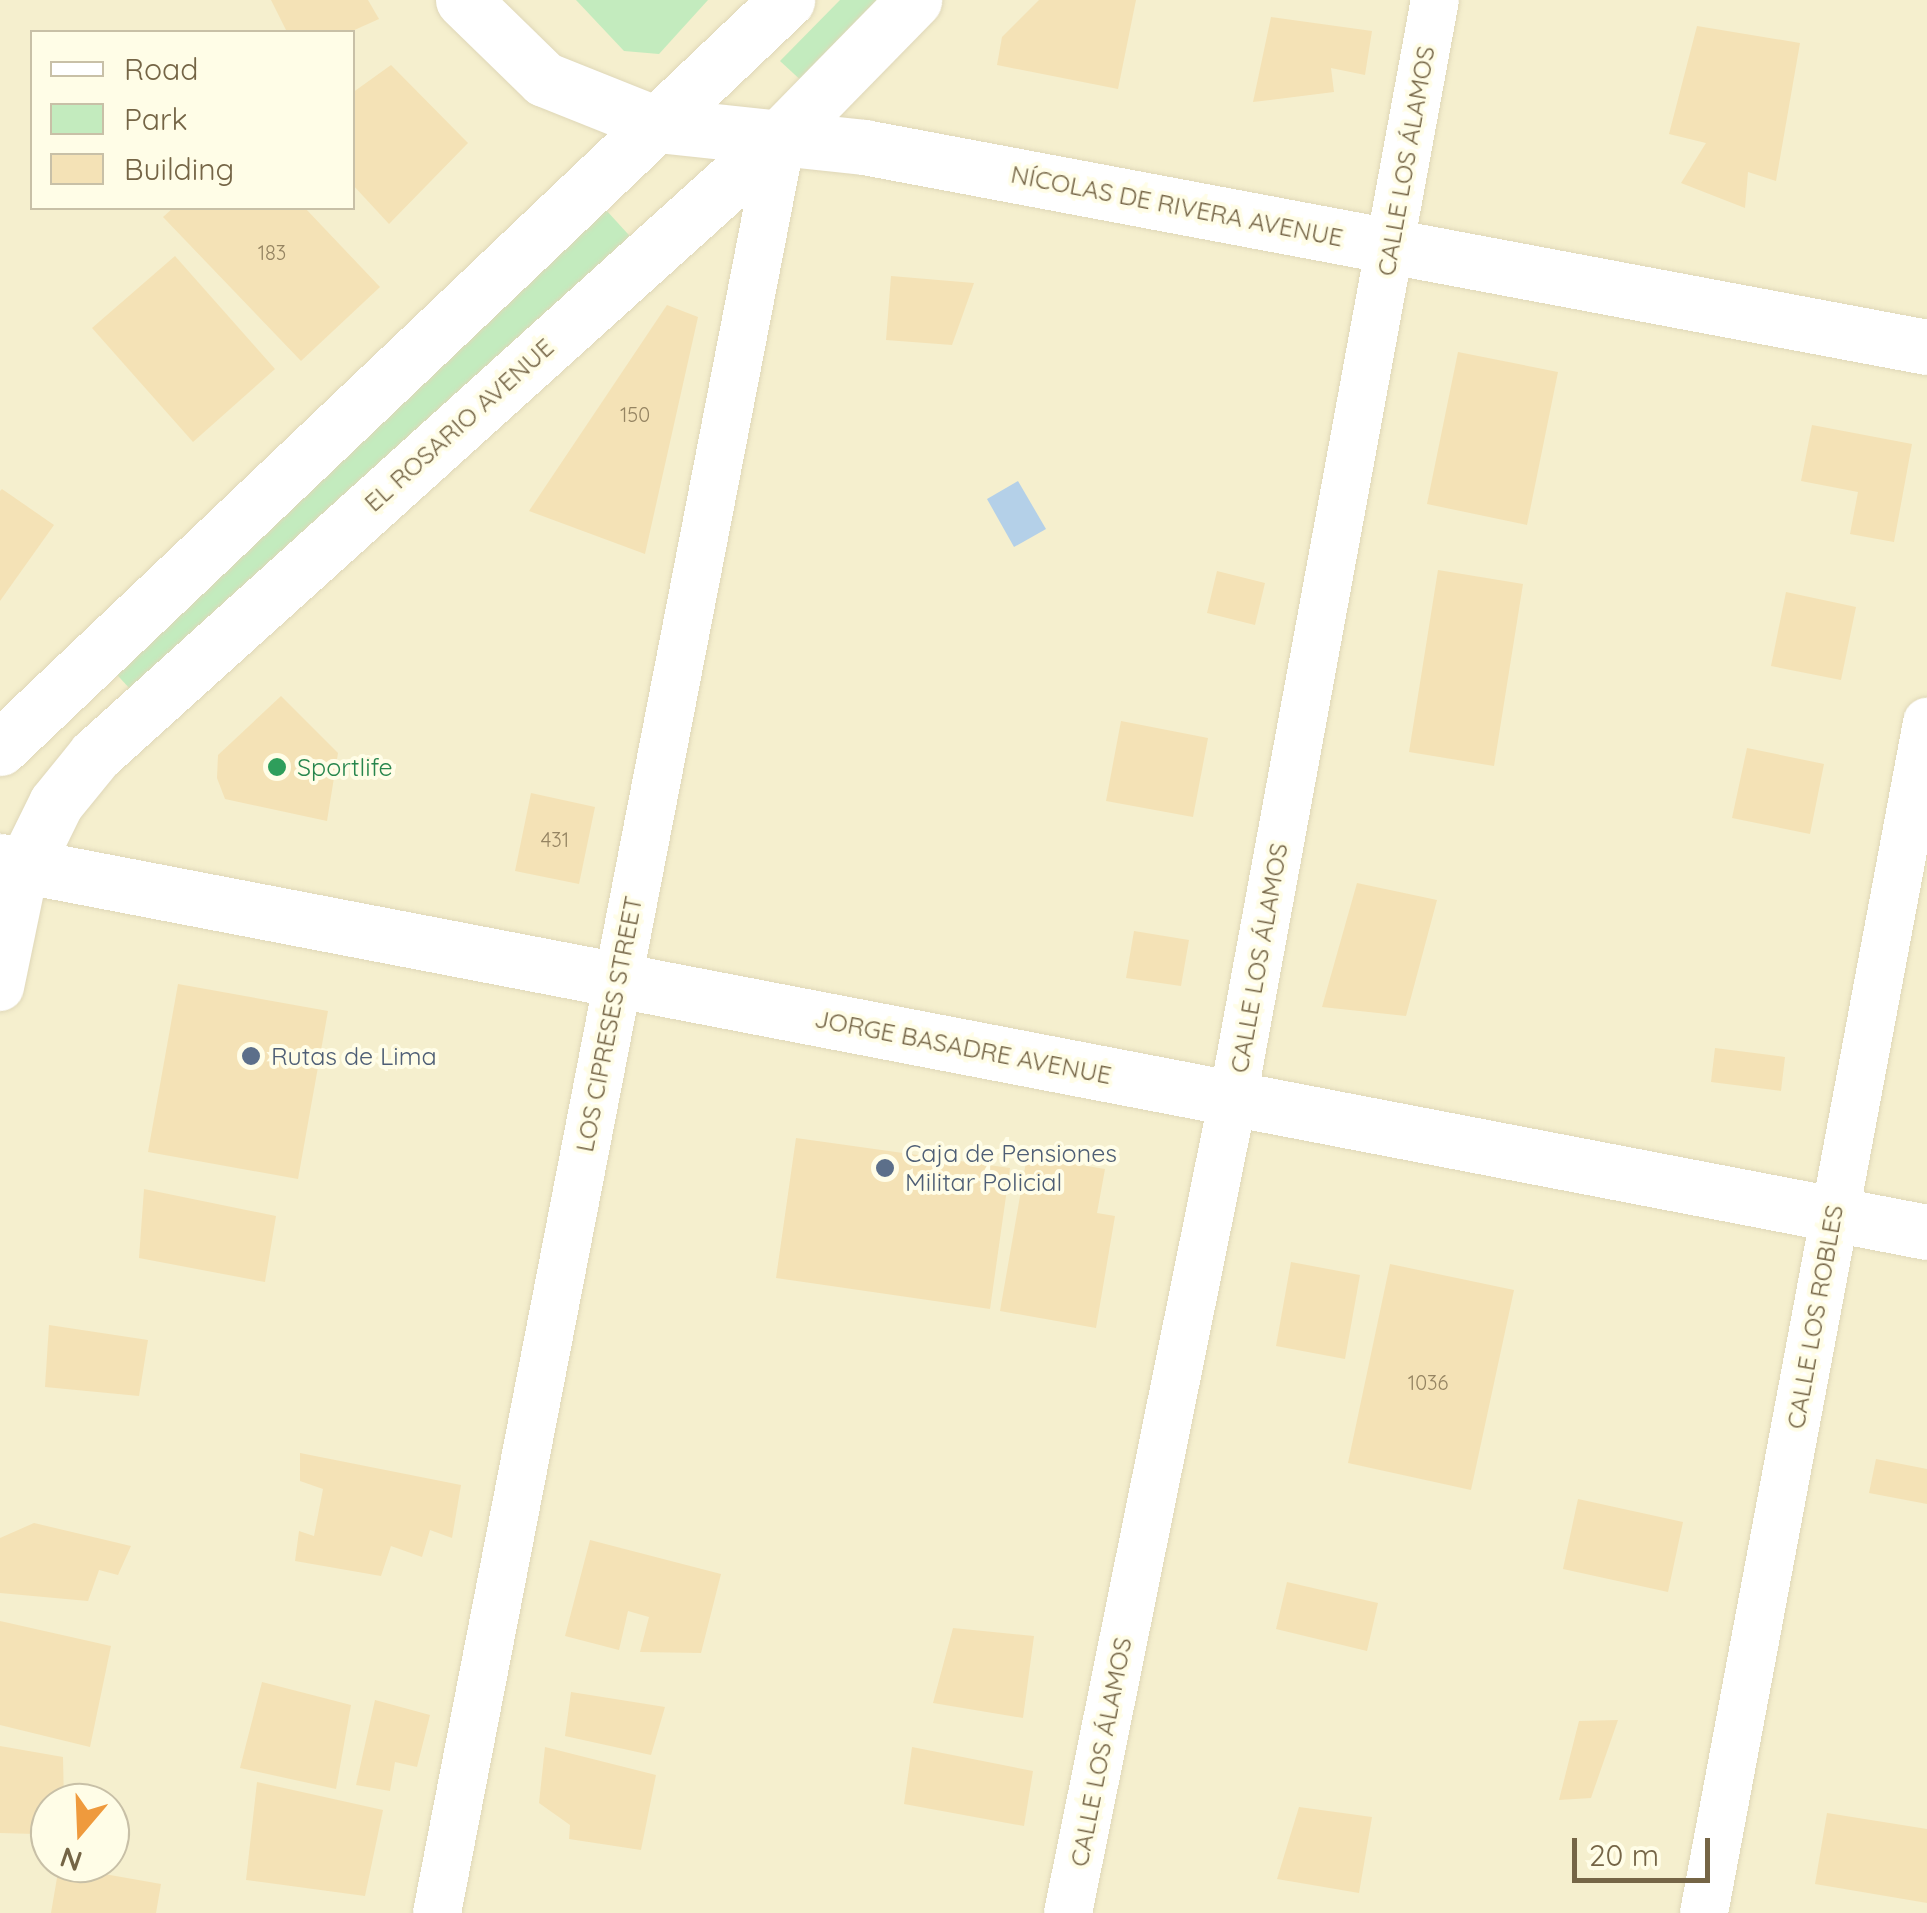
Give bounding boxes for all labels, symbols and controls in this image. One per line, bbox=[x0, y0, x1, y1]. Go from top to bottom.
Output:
legend bbox=[30, 30, 355, 210]
street label: CALLE LOS ÁLAMOS bbox=[1371, 44, 1441, 278]
text: Road bbox=[124, 50, 198, 88]
text: Park bbox=[124, 100, 188, 138]
text: Building bbox=[124, 150, 234, 188]
street label: NÍCOLAS DE RIVERA AVENUE bbox=[1008, 159, 1346, 253]
house number: 183 bbox=[258, 240, 286, 264]
street label: EL ROSARIO AVENUE bbox=[358, 332, 560, 518]
house number: 150 bbox=[620, 402, 650, 426]
place label: Sportlife bbox=[297, 752, 393, 782]
marker: Sportlife bbox=[266, 756, 288, 778]
house number: 431 bbox=[541, 827, 569, 851]
street label: CALLE LOS ÁLAMOS bbox=[1224, 841, 1294, 1075]
street label: LOS CIPRESES STREET bbox=[569, 894, 649, 1154]
street label: JORGE BASADRE AVENUE bbox=[812, 1003, 1114, 1091]
place label: Rutas de Lima bbox=[271, 1041, 437, 1071]
marker: Rutas de Lima bbox=[240, 1045, 262, 1067]
place label: Caja de Pensiones Militar Policial bbox=[905, 1139, 1117, 1198]
marker: Caja de Pensiones Militar Policial bbox=[874, 1157, 896, 1179]
street label: CALLE LOS ROBLES bbox=[1781, 1203, 1849, 1431]
house number: 1036 bbox=[1408, 1370, 1448, 1394]
street label: CALLE LOS ÁLAMOS bbox=[1064, 1635, 1138, 1869]
north arrow bbox=[30, 1783, 130, 1883]
scale bar bbox=[1577, 1818, 1714, 1880]
text: 20 m bbox=[1589, 1836, 1659, 1874]
text: N bbox=[55, 1840, 86, 1880]

